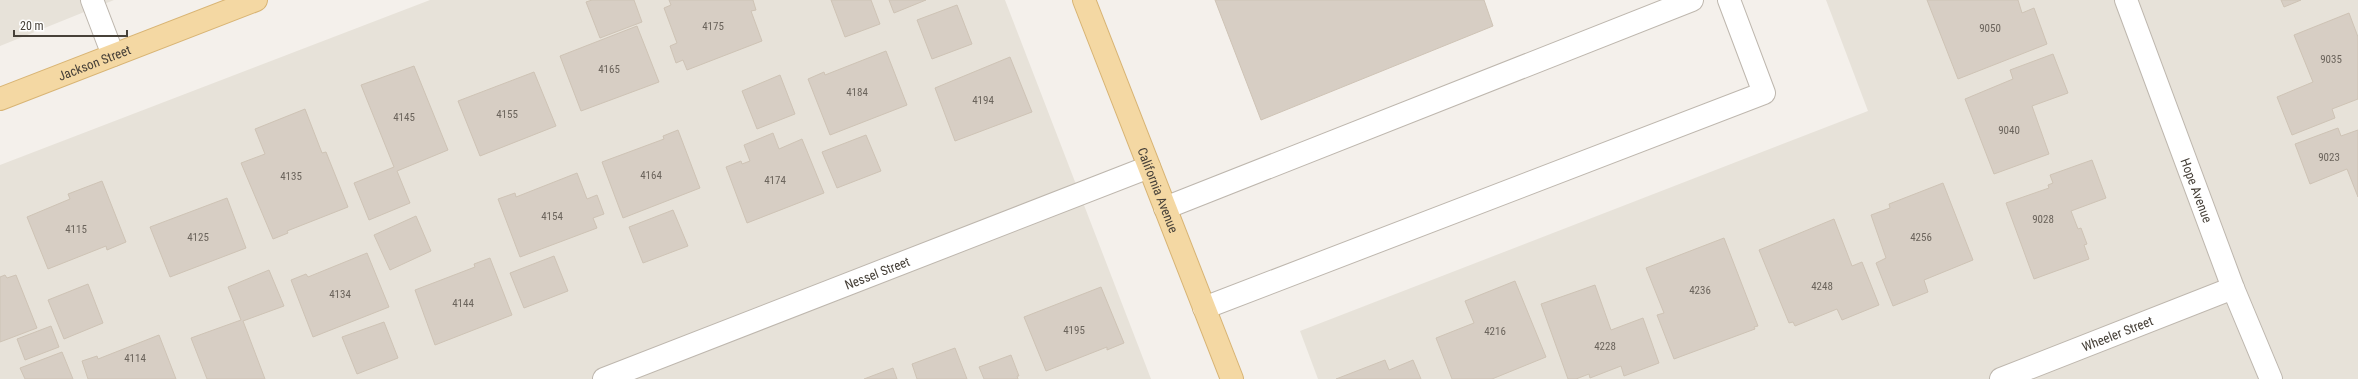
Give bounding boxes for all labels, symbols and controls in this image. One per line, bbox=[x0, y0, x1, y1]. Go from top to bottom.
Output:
scale bar bbox=[14, 12, 127, 38]
text: 20 m bbox=[20, 19, 44, 33]
house number: 4175 bbox=[702, 20, 724, 33]
house number: 9050 bbox=[1979, 22, 2001, 35]
street label: Jackson Street bbox=[56, 42, 133, 83]
house number: 9035 bbox=[2320, 53, 2342, 66]
house number: 4165 bbox=[598, 63, 620, 76]
house number: 4184 bbox=[846, 86, 868, 99]
house number: 4194 bbox=[972, 94, 994, 107]
house number: 4155 bbox=[496, 108, 518, 121]
house number: 4145 bbox=[393, 111, 415, 124]
house number: 9040 bbox=[1998, 124, 2020, 137]
street label: California Avenue bbox=[1135, 145, 1182, 235]
house number: 9023 bbox=[2318, 151, 2340, 164]
street label: Hope Avenue bbox=[2178, 156, 2215, 225]
house number: 4164 bbox=[640, 169, 662, 182]
house number: 4135 bbox=[280, 170, 302, 183]
house number: 4174 bbox=[764, 174, 786, 187]
house number: 4154 bbox=[541, 210, 563, 223]
house number: 9028 bbox=[2032, 213, 2054, 226]
house number: 4115 bbox=[65, 223, 87, 236]
house number: 4125 bbox=[187, 231, 209, 244]
house number: 4256 bbox=[1910, 231, 1932, 244]
street label: Nessel Street bbox=[842, 253, 912, 292]
house number: 4248 bbox=[1811, 280, 1833, 293]
house number: 4236 bbox=[1689, 284, 1711, 297]
house number: 4134 bbox=[329, 288, 351, 301]
house number: 4144 bbox=[452, 297, 474, 310]
street label: Wheeler Street bbox=[2080, 313, 2155, 354]
house number: 4195 bbox=[1063, 324, 1085, 337]
house number: 4216 bbox=[1484, 325, 1506, 338]
house number: 4228 bbox=[1594, 340, 1616, 353]
house number: 4114 bbox=[124, 352, 146, 365]

